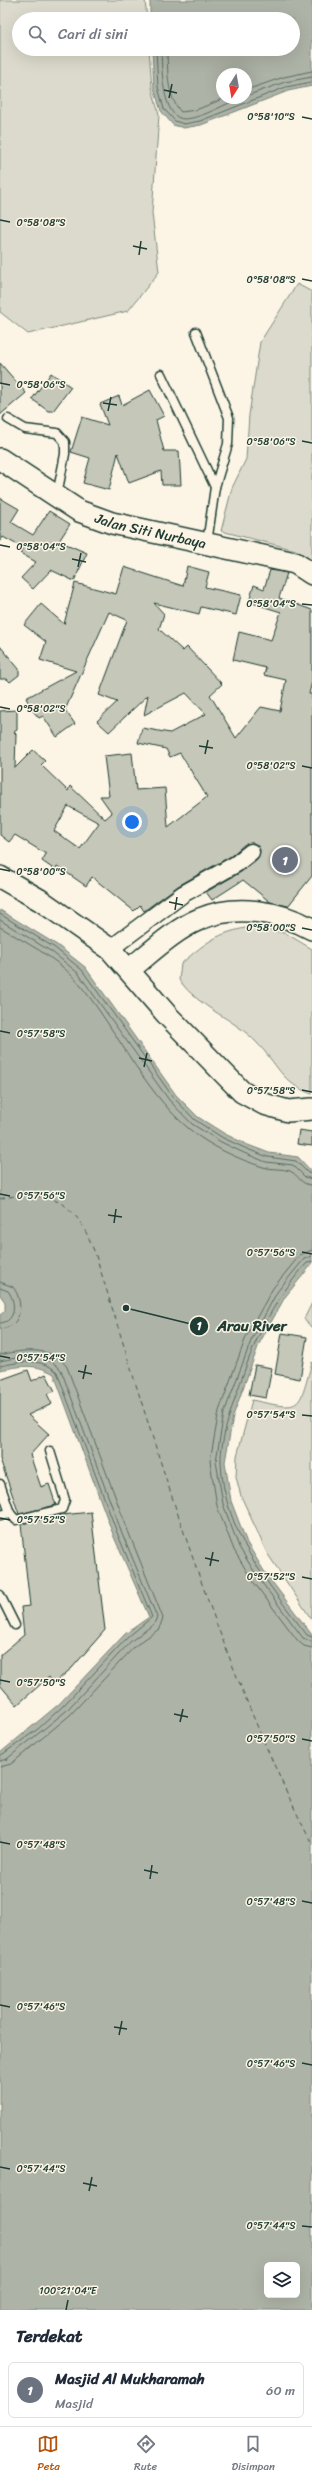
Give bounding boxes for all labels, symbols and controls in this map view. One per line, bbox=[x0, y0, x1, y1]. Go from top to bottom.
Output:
search box bbox=[12, 12, 300, 56]
text: Cari di sini bbox=[58, 21, 128, 47]
icon: search bbox=[26, 23, 48, 45]
north arrow bbox=[216, 68, 252, 104]
text: 0°58'10"S bbox=[247, 108, 295, 126]
text: 0°58'08"S bbox=[16, 214, 66, 232]
text: 0°58'08"S bbox=[246, 271, 296, 289]
text: 0°58'06"S bbox=[17, 376, 66, 394]
text: 0°58'06"S bbox=[247, 433, 296, 451]
street label: Jalan Siti Nurbaya bbox=[90, 505, 208, 556]
text: 0°58'04"S bbox=[16, 538, 66, 556]
text: 0°58'04"S bbox=[246, 595, 296, 613]
text: 0°58'02"S bbox=[17, 700, 66, 718]
text: 0°58'02"S bbox=[247, 757, 296, 775]
your location bbox=[122, 812, 142, 832]
pin: 1 bbox=[272, 845, 298, 875]
text: 0°58'00"S bbox=[16, 863, 66, 881]
text: 0°58'00"S bbox=[246, 919, 296, 937]
text: 0°57'58"S bbox=[17, 1025, 66, 1043]
text: 0°57'58"S bbox=[247, 1082, 296, 1100]
text: 0°57'56"S bbox=[17, 1187, 66, 1205]
text: 0°57'56"S bbox=[247, 1244, 296, 1262]
callout: Arau River bbox=[189, 1313, 294, 1340]
text: Arau River bbox=[216, 1313, 289, 1339]
text: 1 bbox=[196, 1315, 202, 1337]
text: 0°57'54"S bbox=[17, 1349, 66, 1367]
text: 0°57'54"S bbox=[247, 1406, 296, 1424]
text: 0°57'52"S bbox=[17, 1511, 66, 1529]
text: 0°57'52"S bbox=[247, 1568, 296, 1586]
text: 0°57'50"S bbox=[17, 1674, 66, 1692]
text: 0°57'50"S bbox=[247, 1730, 296, 1748]
text: 0°57'48"S bbox=[17, 1836, 66, 1854]
text: 0°57'48"S bbox=[247, 1893, 296, 1911]
text: 0°57'46"S bbox=[17, 1998, 66, 2016]
text: 0°57'46"S bbox=[247, 2055, 296, 2073]
text: 0°57'44"S bbox=[16, 2160, 66, 2178]
text: 0°57'44"S bbox=[246, 2217, 296, 2235]
map controls bbox=[264, 2262, 300, 2298]
button: layers bbox=[264, 2262, 300, 2298]
text: 100°21'04"E bbox=[39, 2282, 98, 2300]
text: Terdekat bbox=[16, 2321, 82, 2351]
text: Masjid Al Mukharamah bbox=[55, 2366, 205, 2392]
text: 1 bbox=[27, 2379, 33, 2402]
text: 60 m bbox=[266, 2379, 295, 2402]
text: Masjid bbox=[55, 2392, 93, 2415]
tab: Peta bbox=[37, 2433, 60, 2476]
tab: Rute bbox=[134, 2433, 157, 2476]
tab: Disimpan bbox=[231, 2433, 275, 2476]

